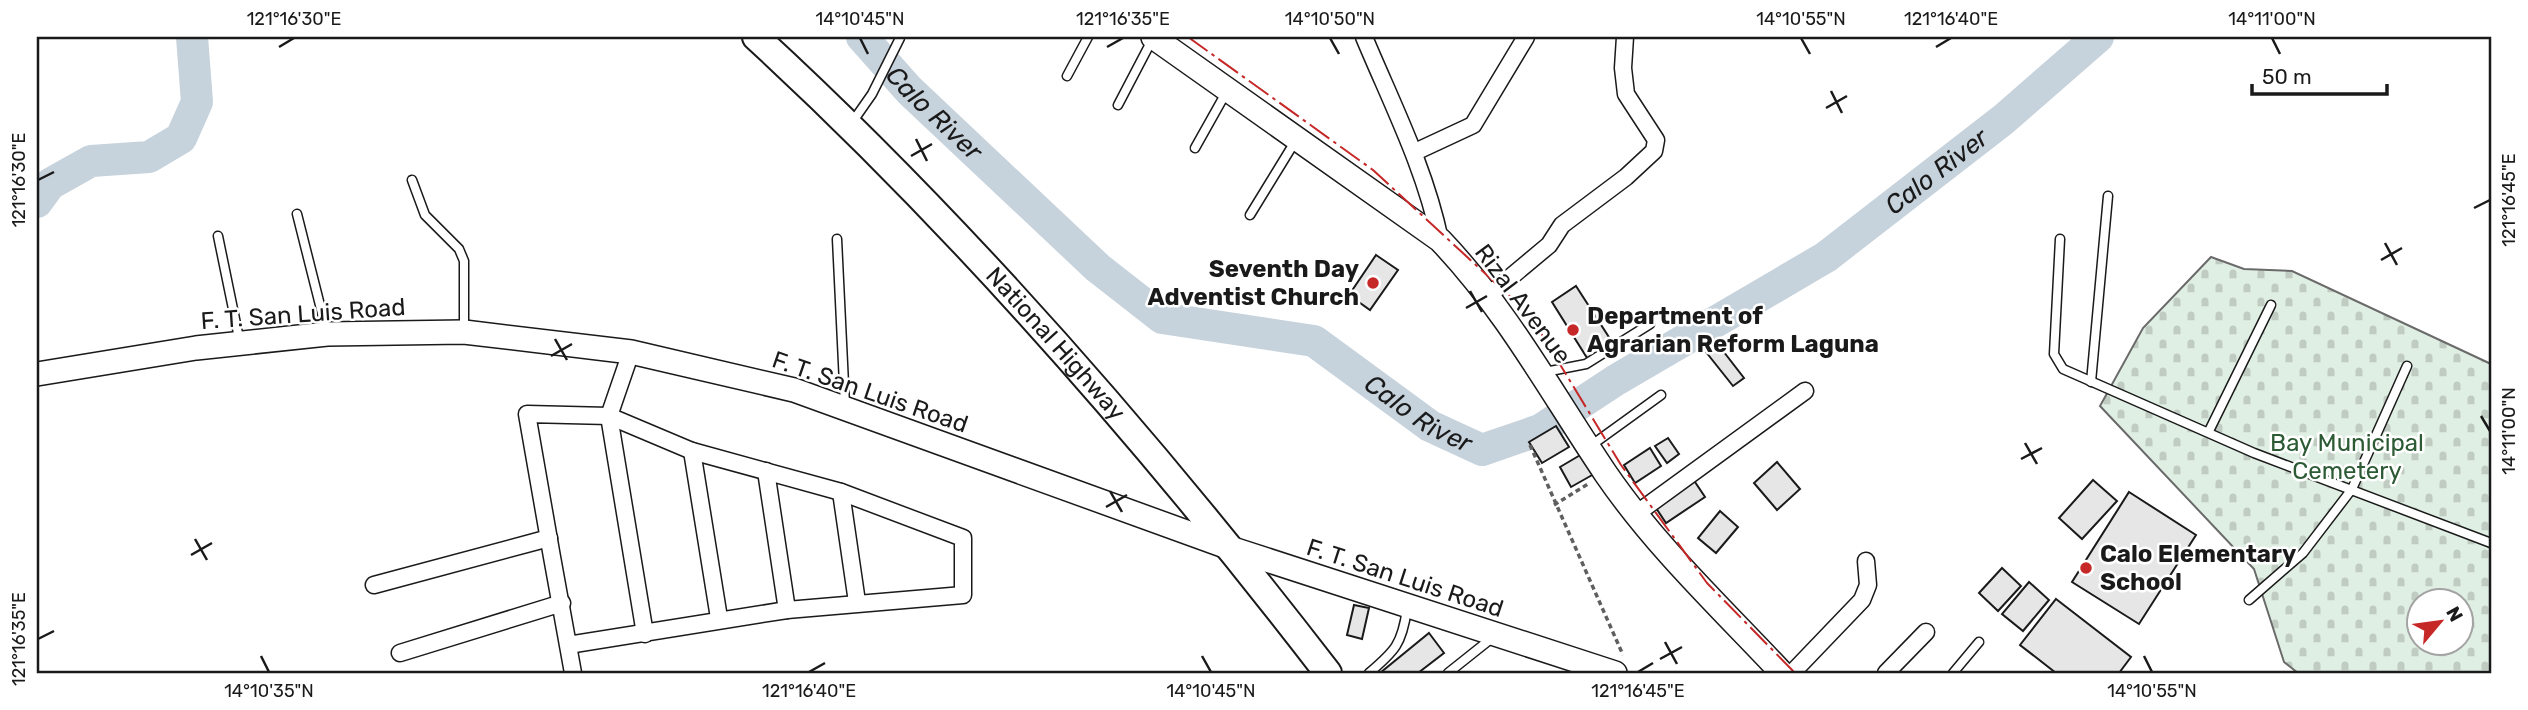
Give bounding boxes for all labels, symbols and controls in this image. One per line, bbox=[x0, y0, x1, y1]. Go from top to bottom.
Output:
text: 121°16'30"E bbox=[247, 8, 341, 30]
text: 14°10'45"N bbox=[815, 8, 905, 30]
text: 121°16'35"E bbox=[1076, 8, 1170, 30]
text: 14°10'50"N bbox=[1285, 8, 1375, 30]
text: 14°10'55"N bbox=[1756, 8, 1846, 30]
text: 121°16'40"E bbox=[1904, 8, 1998, 30]
text: 14°11'00"N bbox=[2228, 8, 2316, 30]
scale bar bbox=[2252, 52, 2386, 96]
water label: Calo River bbox=[879, 60, 989, 168]
text: 50 m bbox=[2262, 64, 2312, 89]
water label: Calo River bbox=[1879, 121, 1995, 221]
text: 121°16'30"E bbox=[8, 133, 30, 227]
text: 121°16'45"E bbox=[2498, 153, 2520, 247]
street label: Rizal Avenue bbox=[1469, 239, 1577, 369]
place label: Seventh Day Adventist Church bbox=[1147, 255, 1359, 311]
street label: National Highway bbox=[980, 262, 1131, 426]
marker: Seventh Day Adventist Church bbox=[1365, 275, 1381, 291]
street label: F. T. San Luis Road bbox=[200, 293, 406, 335]
place label: Department of Agrarian Reform Laguna bbox=[1587, 302, 1879, 358]
marker: Department of Agrarian Reform Laguna bbox=[1565, 322, 1581, 338]
street label: F. T. San Luis Road bbox=[768, 345, 972, 439]
water label: Calo River bbox=[1358, 368, 1478, 460]
text: 14°11'00"N bbox=[2498, 387, 2520, 475]
park label: Bay Municipal Cemetery bbox=[2270, 429, 2424, 485]
street label: F. T. San Luis Road bbox=[1303, 533, 1507, 623]
place label: Calo Elementary School bbox=[2100, 540, 2296, 596]
marker: Calo Elementary School bbox=[2078, 560, 2094, 576]
north arrow bbox=[2406, 588, 2476, 658]
text: 121°16'35"E bbox=[8, 592, 30, 686]
text: N bbox=[2441, 602, 2468, 626]
text: 14°10'35"N bbox=[224, 680, 314, 702]
text: 121°16'40"E bbox=[762, 680, 856, 702]
text: 14°10'45"N bbox=[1166, 680, 1256, 702]
text: 121°16'45"E bbox=[1591, 680, 1685, 702]
text: 14°10'55"N bbox=[2107, 680, 2197, 702]

